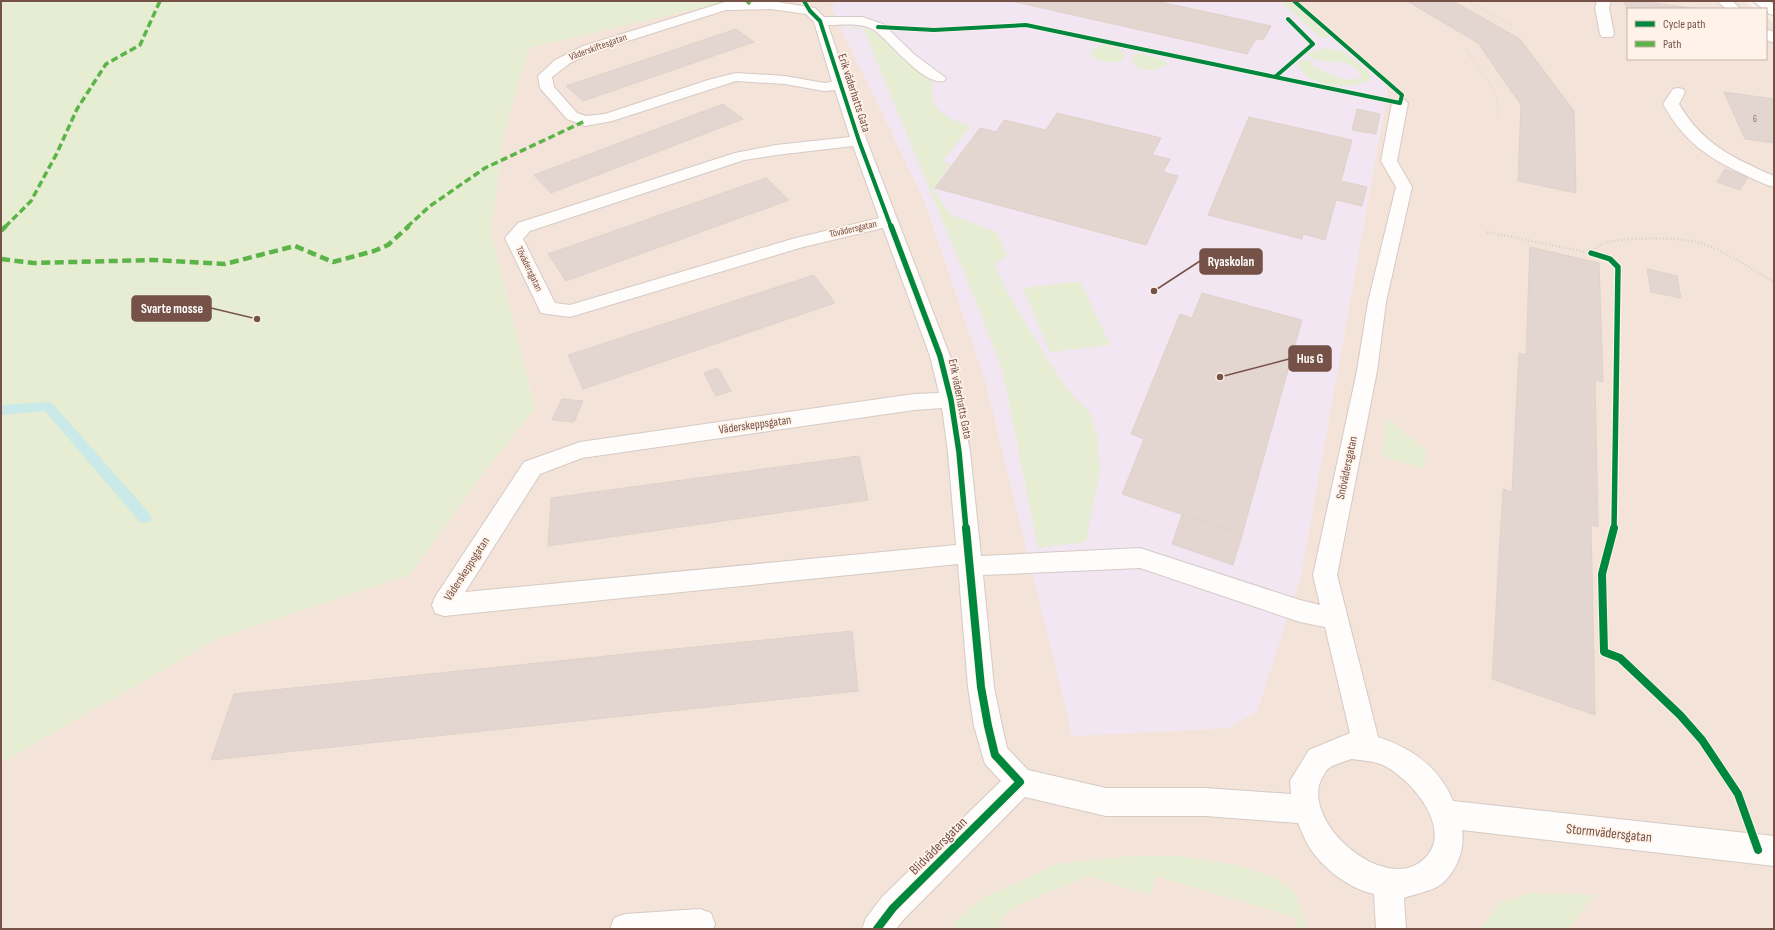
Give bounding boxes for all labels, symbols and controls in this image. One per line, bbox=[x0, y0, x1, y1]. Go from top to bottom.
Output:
legend bbox=[1627, 8, 1767, 60]
text: Cycle path bbox=[1663, 17, 1705, 32]
street label: Väderskiftesgatan bbox=[568, 31, 628, 63]
text: Path bbox=[1663, 37, 1681, 52]
street label: Erik väderhatts Gata bbox=[834, 52, 874, 134]
house number: 6 bbox=[1753, 114, 1757, 125]
street label: Tövädersgatan bbox=[828, 218, 878, 240]
street label: Tövädersgatan bbox=[513, 245, 545, 293]
callout: Ryaskolan bbox=[1200, 249, 1262, 274]
text: Ryaskolan bbox=[1208, 254, 1254, 270]
callout: Svarte mosse bbox=[132, 296, 211, 321]
text: Svarte mosse bbox=[141, 301, 204, 317]
callout: Hus G bbox=[1289, 346, 1331, 371]
text: Hus G bbox=[1297, 351, 1323, 367]
street label: Erik väderhatts Gata bbox=[945, 358, 975, 441]
street label: Väderskeppsgatan bbox=[718, 412, 792, 438]
street label: Snövädersgatan bbox=[1333, 435, 1361, 501]
street label: Väderskeppsgatan bbox=[441, 534, 493, 604]
street label: Blidvädersgatan bbox=[906, 814, 970, 878]
street label: Stormvädersgatan bbox=[1565, 820, 1653, 846]

